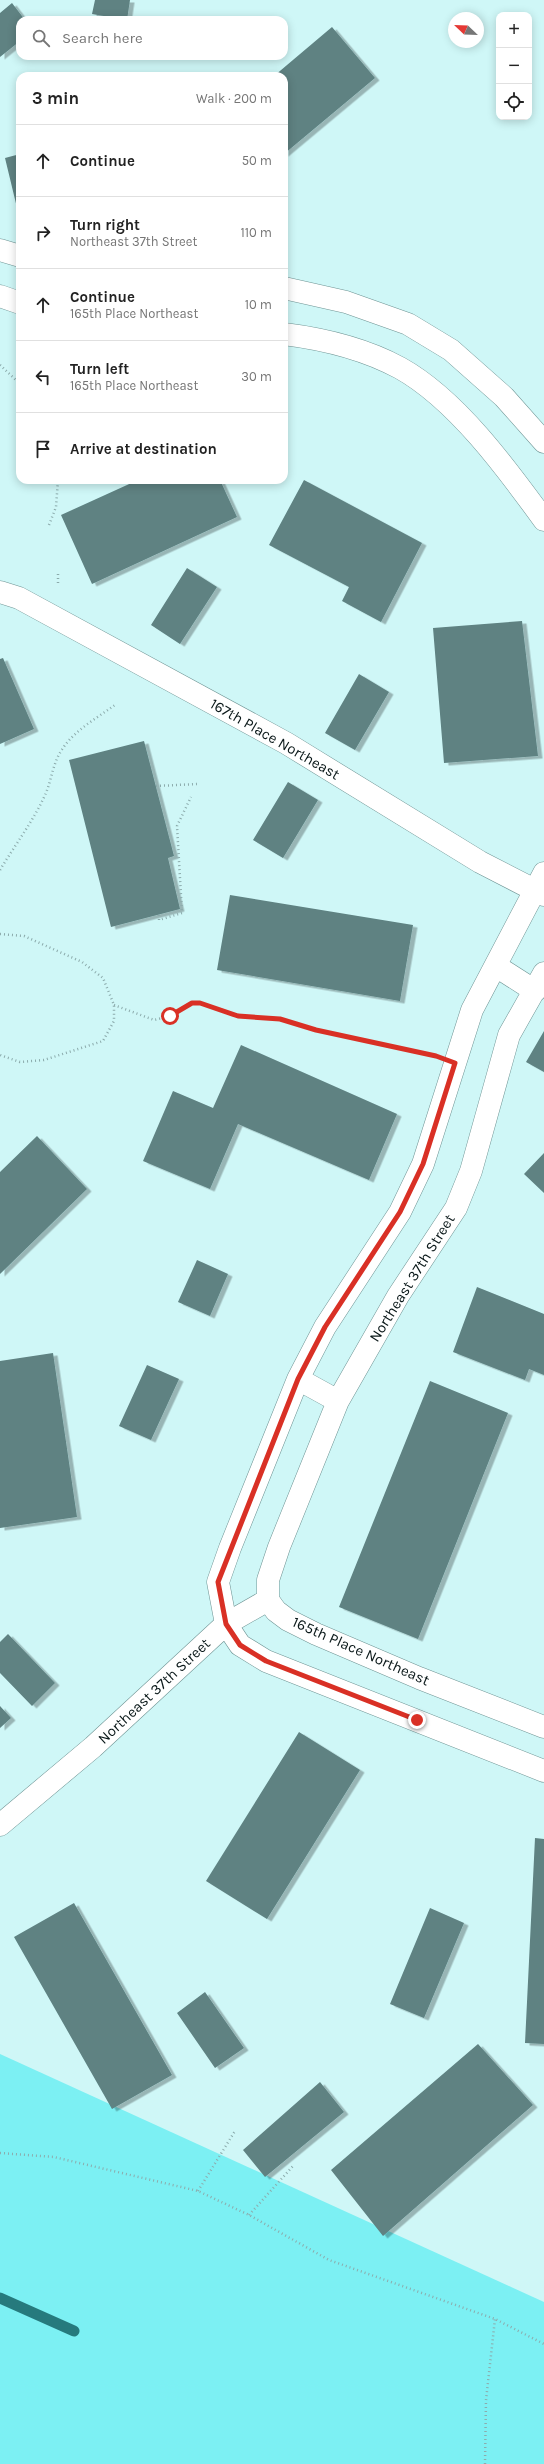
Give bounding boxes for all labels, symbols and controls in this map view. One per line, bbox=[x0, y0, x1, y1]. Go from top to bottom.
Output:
north arrow bbox=[448, 12, 484, 48]
map controls bbox=[496, 12, 532, 120]
button: + bbox=[496, 12, 532, 48]
search box bbox=[16, 16, 288, 60]
icon: search bbox=[30, 27, 52, 49]
text: Search here bbox=[62, 29, 143, 47]
button: − bbox=[496, 48, 532, 84]
button: locate bbox=[496, 84, 532, 120]
text: 3 min bbox=[32, 88, 79, 108]
text: Walk · 200 m bbox=[196, 91, 272, 106]
icon: ahead bbox=[32, 150, 54, 172]
text: Continue bbox=[70, 152, 135, 170]
text: 50 m bbox=[242, 153, 272, 168]
text: Turn right bbox=[70, 216, 140, 234]
icon: right bbox=[32, 222, 54, 244]
text: 110 m bbox=[240, 225, 272, 240]
text: Northeast 37th Street bbox=[70, 234, 197, 249]
text: Continue bbox=[70, 288, 135, 306]
icon: ahead bbox=[32, 294, 54, 316]
text: 10 m bbox=[245, 297, 272, 312]
text: 165th Place Northeast bbox=[70, 306, 198, 321]
text: Turn left bbox=[70, 360, 129, 378]
icon: left bbox=[32, 366, 54, 388]
text: 30 m bbox=[241, 369, 272, 384]
text: 165th Place Northeast bbox=[70, 378, 198, 393]
icon: arrive bbox=[32, 438, 54, 460]
text: Arrive at destination bbox=[70, 440, 217, 458]
street label: 167th Place Northeast bbox=[207, 695, 343, 784]
route start bbox=[161, 1007, 179, 1025]
street label: Northeast 37th Street bbox=[365, 1211, 459, 1345]
street label: 165th Place Northeast bbox=[290, 1613, 433, 1689]
street label: Northeast 37th Street bbox=[94, 1634, 214, 1748]
route end bbox=[408, 1711, 426, 1729]

